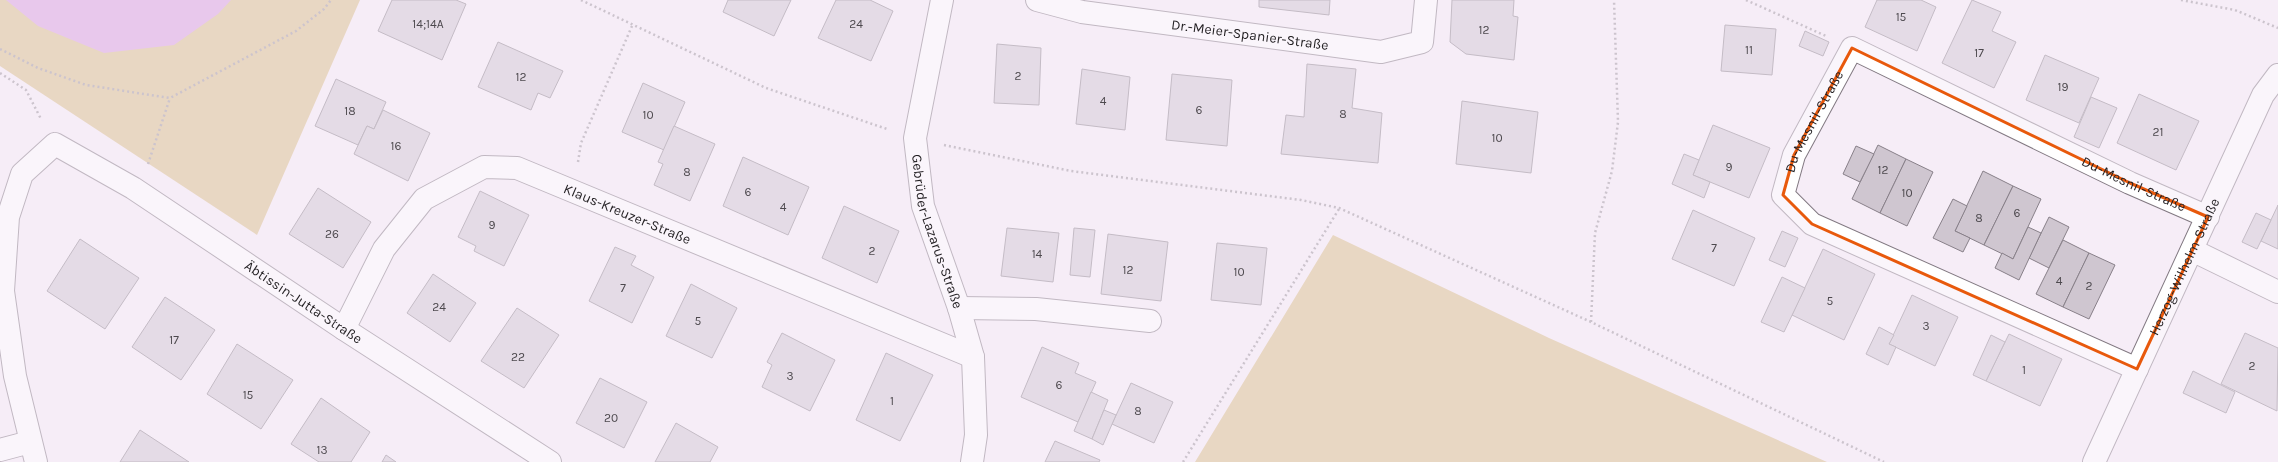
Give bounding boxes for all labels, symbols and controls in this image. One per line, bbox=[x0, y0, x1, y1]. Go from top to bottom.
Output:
house number: 15 bbox=[1896, 10, 1907, 24]
street label: Dr.-Meier-Spanier-Straße bbox=[1170, 16, 1330, 53]
house number: 14;14A bbox=[412, 17, 444, 31]
house number: 24 bbox=[849, 17, 863, 31]
house number: 12 bbox=[1479, 23, 1490, 37]
house number: 11 bbox=[1745, 43, 1753, 57]
house number: 17 bbox=[1974, 46, 1984, 60]
street label: Du-Mesnil-Straße bbox=[1781, 67, 1847, 174]
house number: 2 bbox=[1015, 69, 1022, 83]
house number: 12 bbox=[516, 70, 527, 84]
house number: 19 bbox=[2058, 80, 2068, 94]
house number: 4 bbox=[1100, 94, 1107, 108]
house number: 6 bbox=[1196, 103, 1203, 117]
house number: 18 bbox=[344, 104, 356, 118]
house number: 8 bbox=[1339, 107, 1347, 121]
house number: 10 bbox=[642, 108, 654, 122]
house number: 21 bbox=[2153, 125, 2163, 139]
house number: 10 bbox=[1491, 131, 1503, 145]
house number: 16 bbox=[391, 139, 402, 153]
street label: Du-Mesnil-Straße bbox=[2079, 152, 2189, 215]
street label: Gebrüder-Lazarus-Straße bbox=[908, 153, 967, 311]
house number: 9 bbox=[1726, 160, 1733, 174]
house number: 12 bbox=[1878, 163, 1889, 177]
house number: 8 bbox=[683, 165, 691, 179]
street label: Klaus-Kreuzer-Straße bbox=[561, 180, 694, 248]
house number: 6 bbox=[745, 185, 752, 199]
house number: 10 bbox=[1901, 186, 1913, 200]
street label: Herzog-Wilhelm-Straße bbox=[2145, 195, 2223, 338]
house number: 4 bbox=[780, 200, 787, 214]
house number: 6 bbox=[2014, 206, 2021, 220]
house number: 8 bbox=[1975, 211, 1983, 225]
house number: 9 bbox=[489, 218, 496, 232]
house number: 26 bbox=[325, 227, 339, 241]
house number: 7 bbox=[1711, 241, 1717, 255]
house number: 2 bbox=[869, 244, 876, 258]
house number: 14 bbox=[1032, 247, 1043, 261]
street label: Äbtissin-Jutta-Straße bbox=[242, 257, 366, 347]
house number: 12 bbox=[1123, 263, 1134, 277]
house number: 10 bbox=[1233, 265, 1245, 279]
house number: 4 bbox=[2056, 274, 2063, 288]
house number: 2 bbox=[2086, 279, 2093, 293]
house number: 7 bbox=[620, 281, 626, 295]
house number: 5 bbox=[1827, 294, 1834, 308]
house number: 24 bbox=[432, 300, 446, 314]
house number: 5 bbox=[695, 314, 702, 328]
house number: 3 bbox=[1922, 319, 1930, 333]
house number: 17 bbox=[169, 333, 179, 347]
house number: 22 bbox=[511, 350, 525, 364]
house number: 2 bbox=[2249, 359, 2256, 373]
house number: 1 bbox=[2022, 363, 2026, 377]
house number: 3 bbox=[786, 369, 794, 383]
house number: 6 bbox=[1056, 378, 1063, 392]
house number: 15 bbox=[243, 388, 254, 402]
house number: 1 bbox=[890, 394, 894, 408]
house number: 8 bbox=[1134, 404, 1142, 418]
house number: 20 bbox=[604, 411, 618, 425]
house number: 13 bbox=[316, 443, 328, 457]

